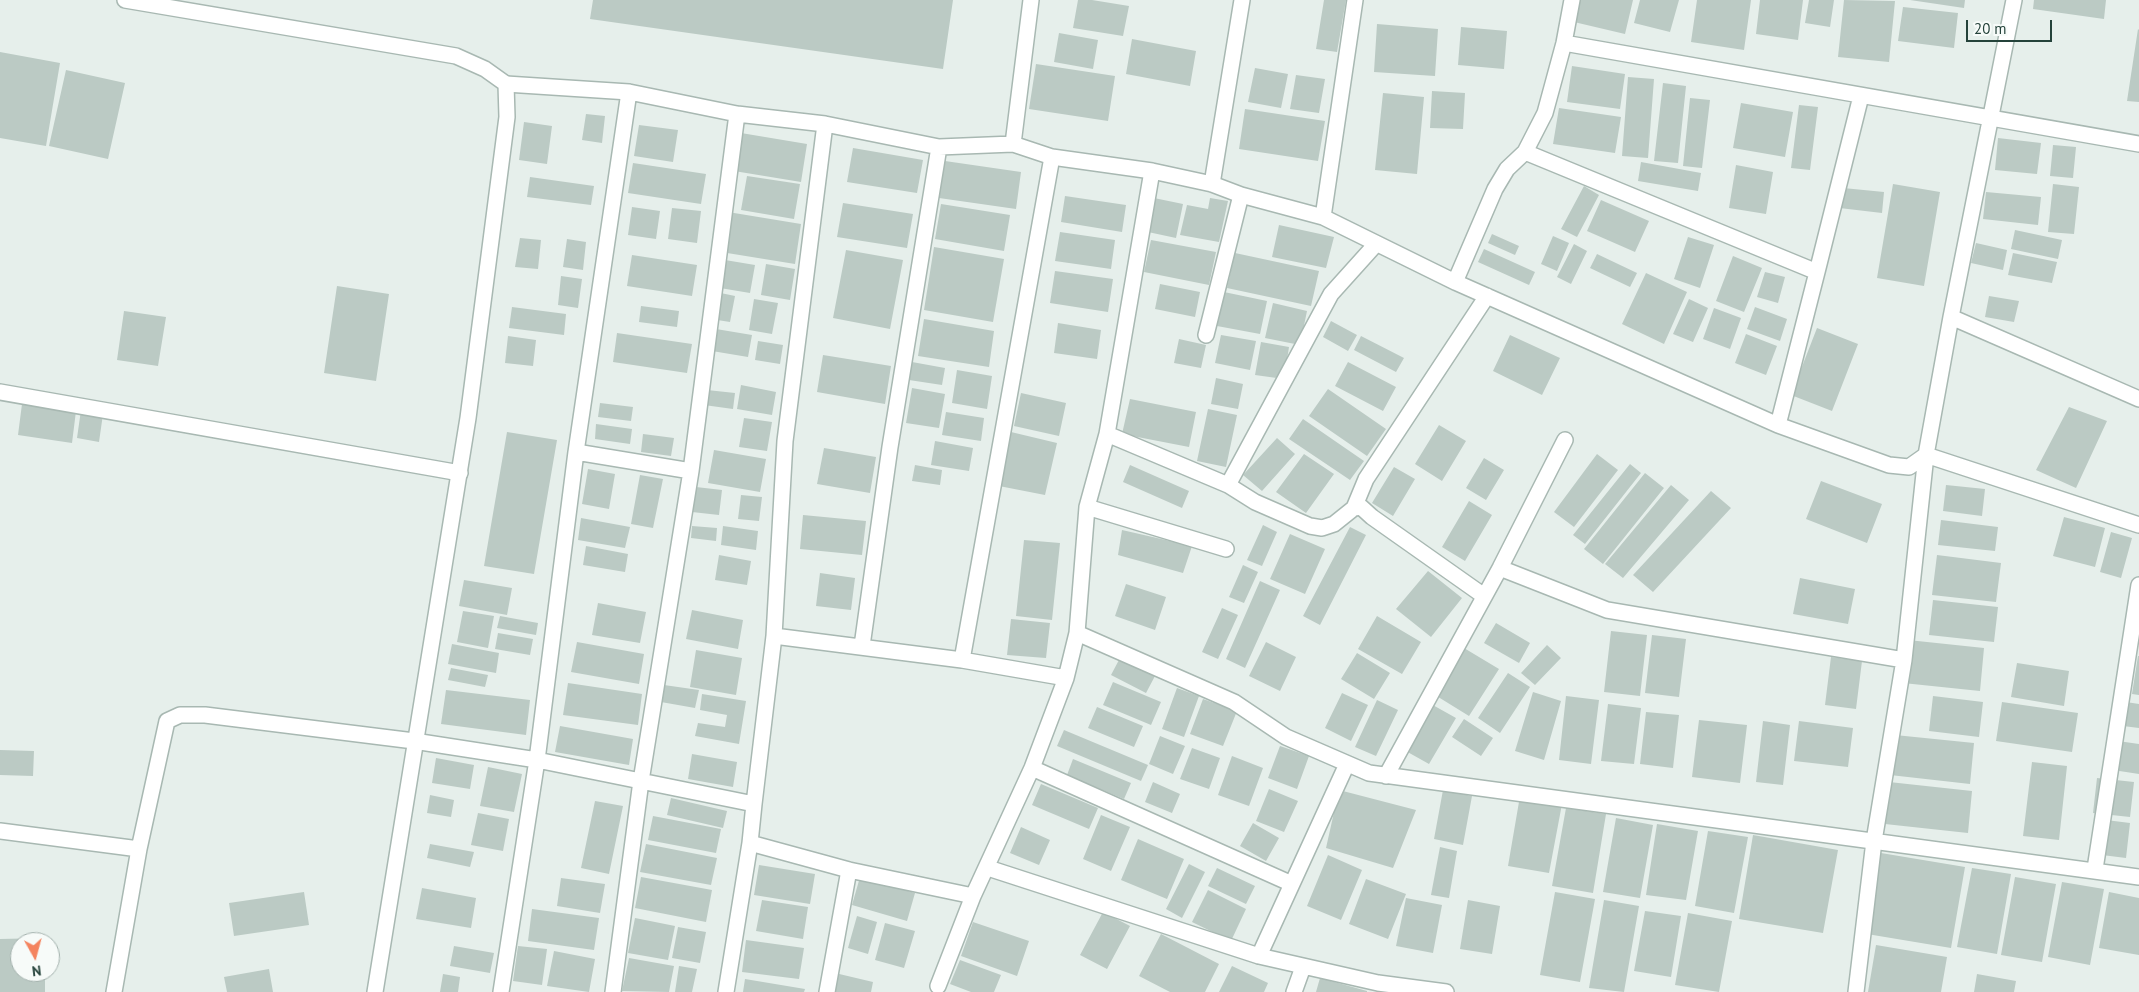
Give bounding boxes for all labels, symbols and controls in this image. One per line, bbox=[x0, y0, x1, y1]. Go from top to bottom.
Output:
scale bar bbox=[1969, 10, 2055, 42]
text: 20 m bbox=[1974, 19, 2007, 38]
north arrow bbox=[10, 932, 60, 982]
text: N bbox=[31, 961, 42, 980]

